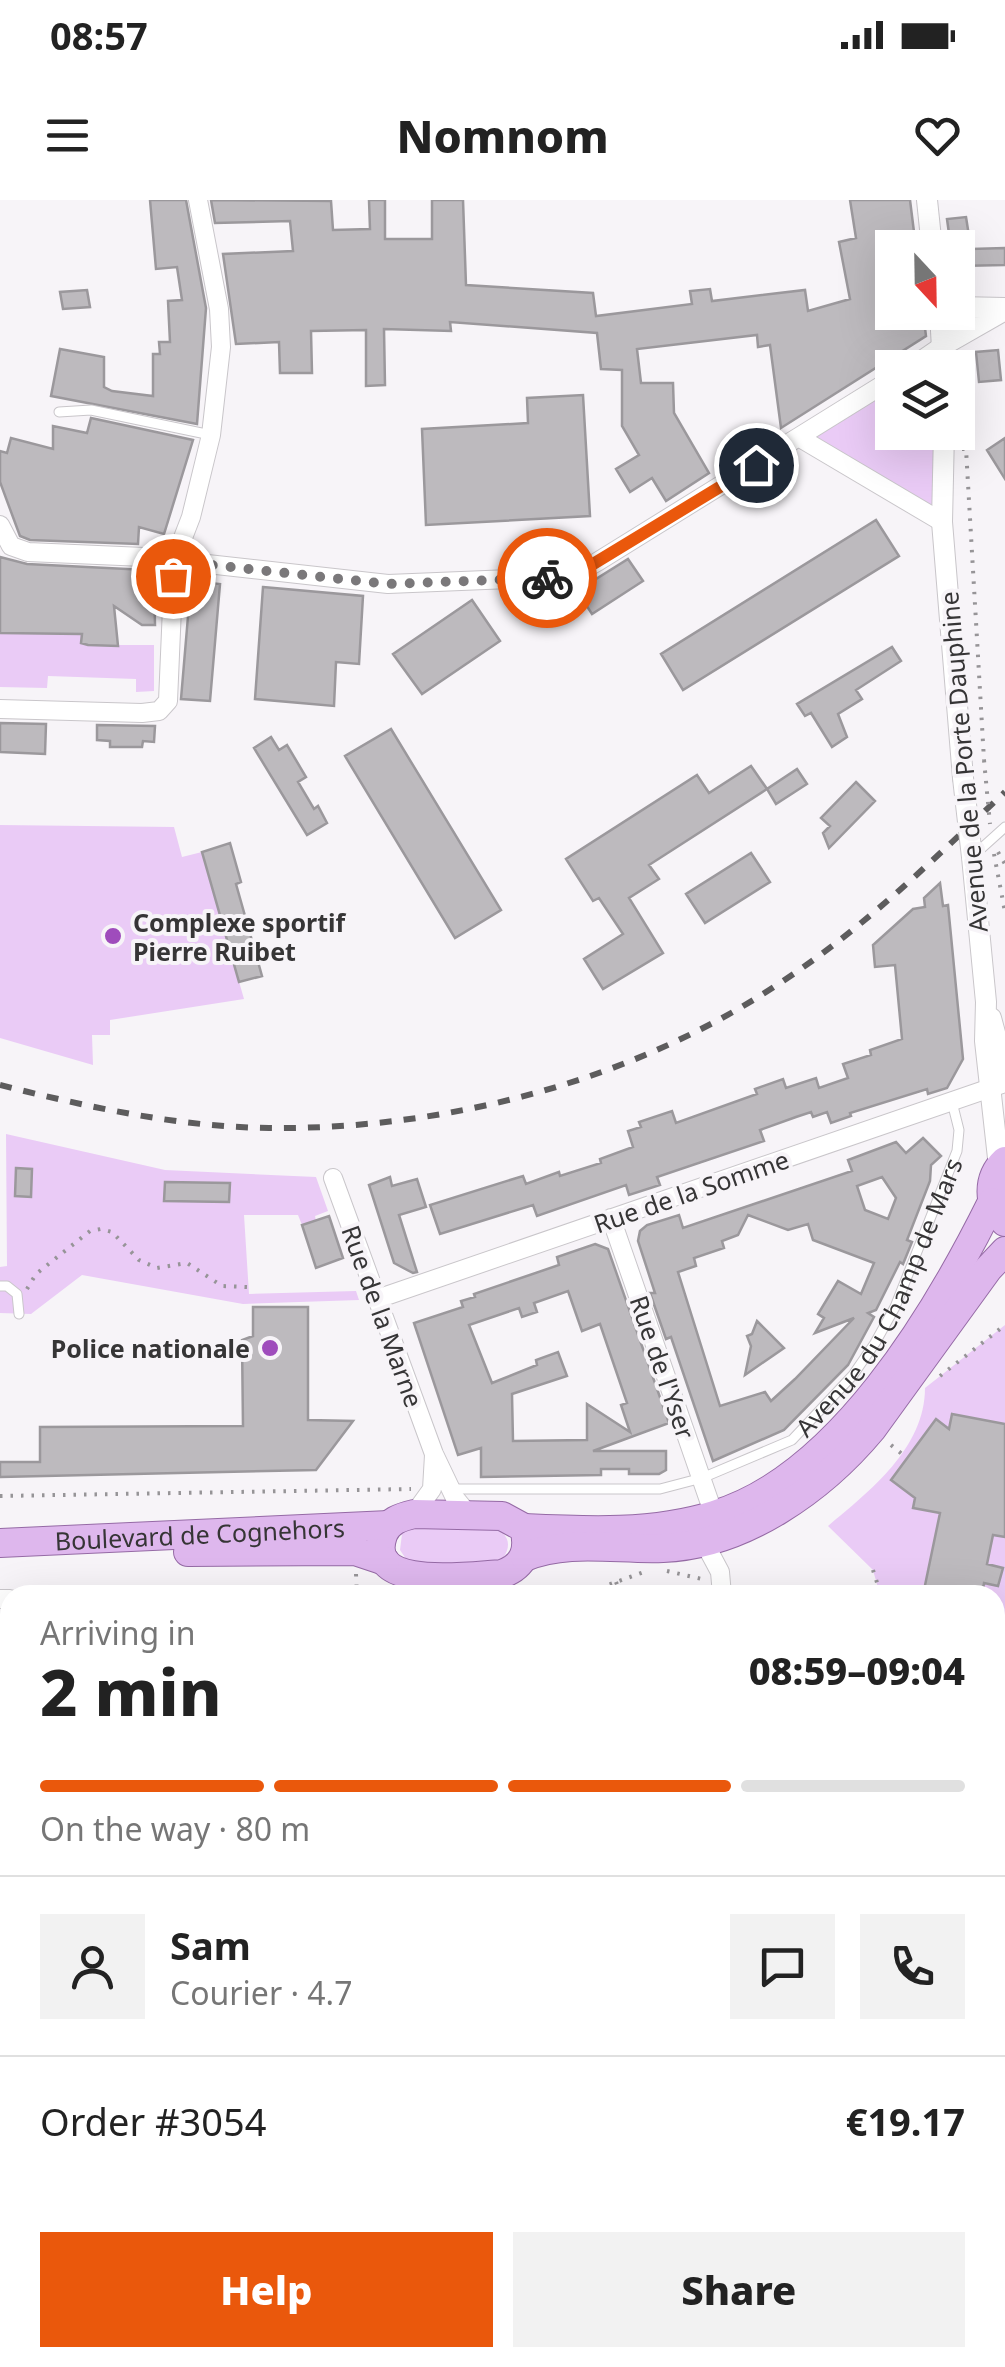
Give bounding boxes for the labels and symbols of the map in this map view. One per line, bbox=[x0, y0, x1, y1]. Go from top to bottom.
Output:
north arrow bbox=[875, 230, 975, 330]
pin bbox=[714, 423, 799, 508]
courier bbox=[497, 528, 597, 628]
pin bbox=[131, 534, 216, 619]
street label: Avenue de la Porte Dauphine bbox=[931, 590, 995, 934]
place label: Complexe sportif Pierre Ruibet bbox=[133, 905, 347, 968]
marker: Complexe sportif Pierre Ruibet bbox=[102, 925, 124, 947]
street label: Rue de la Somme bbox=[589, 1142, 793, 1240]
street label: Avenue du Champ de Mars bbox=[787, 1153, 970, 1443]
street label: Rue de la Marne bbox=[334, 1220, 432, 1412]
street label: Rue de l'Yser bbox=[623, 1291, 703, 1443]
place label: Police nationale bbox=[51, 1331, 250, 1365]
marker: Police nationale bbox=[259, 1337, 281, 1359]
street label: Boulevard de Cognehors bbox=[54, 1510, 346, 1557]

